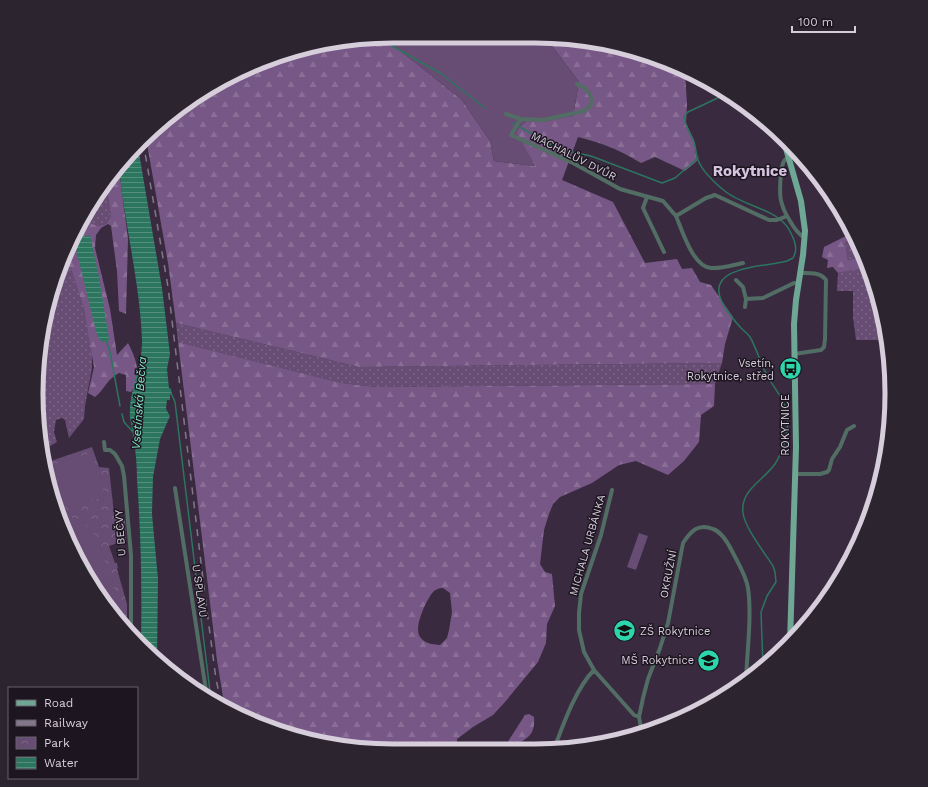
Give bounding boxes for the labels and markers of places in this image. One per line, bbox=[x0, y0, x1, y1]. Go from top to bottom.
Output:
bus stop icon: Vsetín, Rokytnice, střed bbox=[777, 356, 803, 382]
place label: Vsetín, Rokytnice, střed bbox=[687, 357, 774, 383]
school or university icon: ZŠ Rokytnice bbox=[611, 618, 637, 644]
place label: ZŠ Rokytnice bbox=[640, 624, 710, 638]
school or university icon: MŠ Rokytnice bbox=[696, 647, 722, 673]
place label: MŠ Rokytnice bbox=[621, 653, 694, 667]

